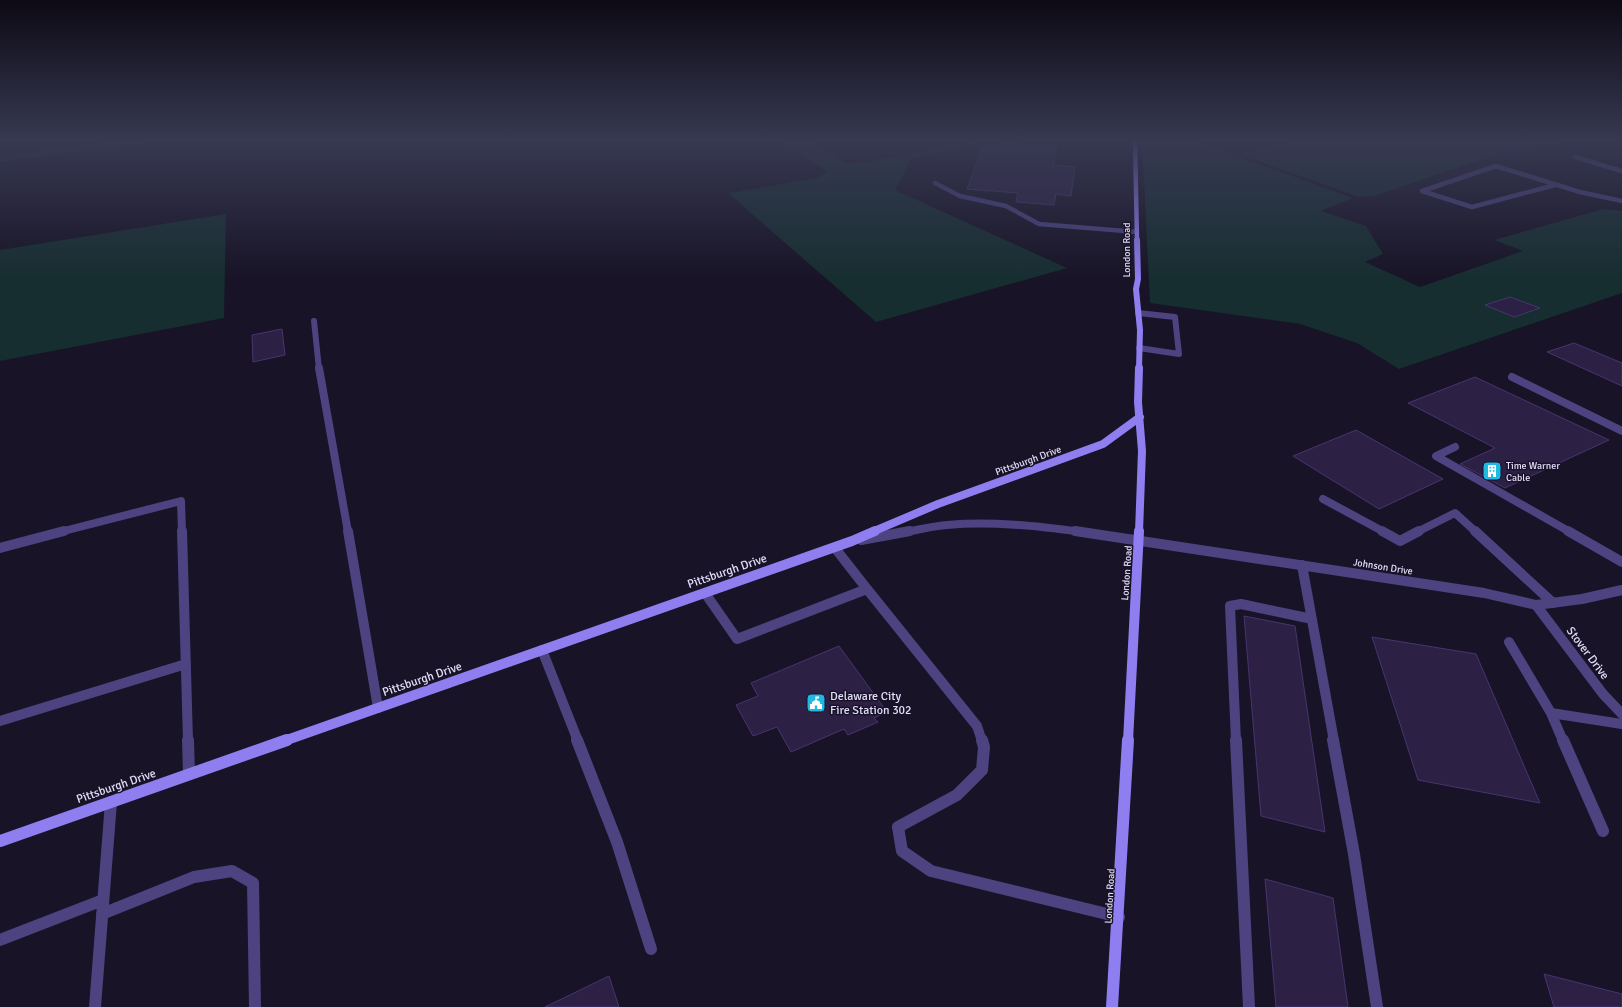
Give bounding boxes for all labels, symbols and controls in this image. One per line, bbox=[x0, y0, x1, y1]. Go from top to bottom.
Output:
street label: London Road bbox=[1121, 222, 1133, 278]
street label: Pittsburgh Drive bbox=[994, 443, 1063, 478]
building icon: Time Warner Cable bbox=[1481, 460, 1503, 482]
place label: Time Warner Cable bbox=[1506, 460, 1560, 484]
street label: London Road bbox=[1119, 545, 1135, 601]
street label: Pittsburgh Drive bbox=[685, 551, 769, 592]
street label: Johnson Drive bbox=[1352, 556, 1414, 578]
street label: Stover Drive bbox=[1563, 624, 1612, 683]
street label: Pittsburgh Drive bbox=[380, 659, 464, 700]
place label: Delaware City Fire Station 302 bbox=[830, 689, 912, 718]
public building icon: Delaware City Fire Station 302 bbox=[805, 692, 827, 714]
street label: Pittsburgh Drive bbox=[74, 766, 158, 807]
street label: London Road bbox=[1103, 868, 1117, 924]

